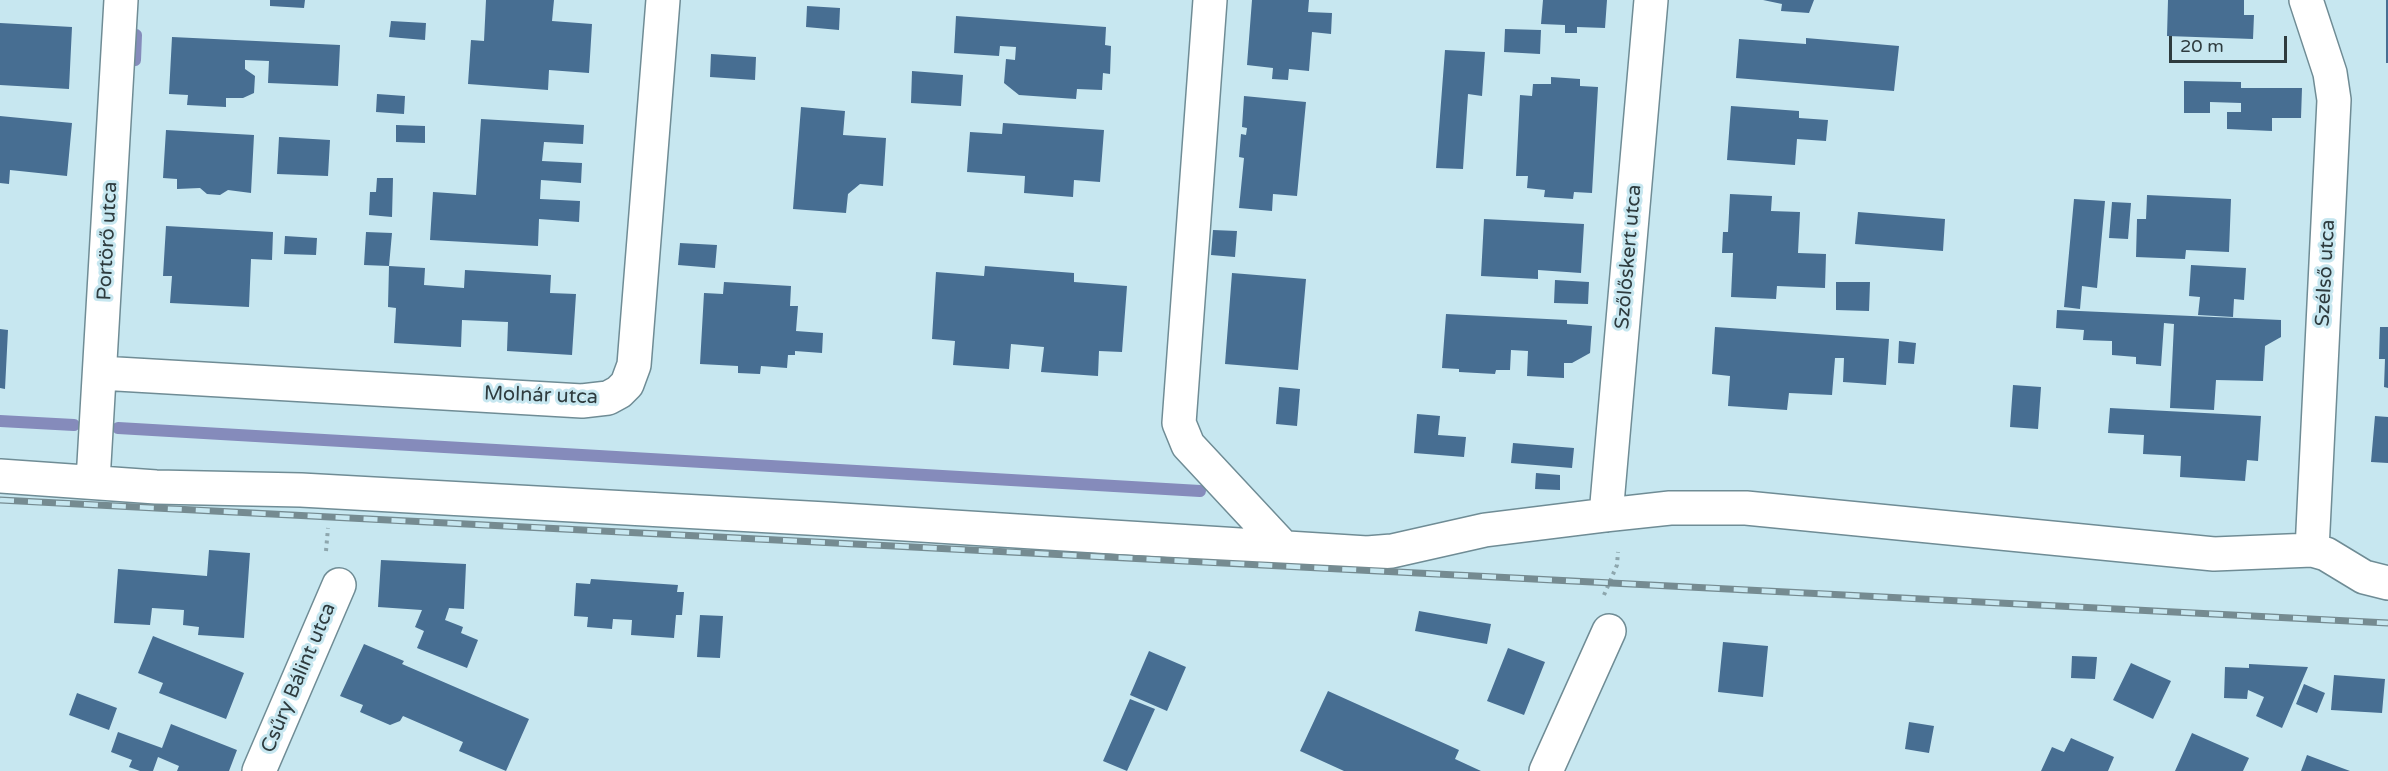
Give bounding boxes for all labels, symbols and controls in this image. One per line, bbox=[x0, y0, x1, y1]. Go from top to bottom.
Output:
scale bar bbox=[2172, 24, 2290, 62]
text: 20 m bbox=[2180, 35, 2224, 57]
street label: Portörő utca bbox=[93, 181, 123, 301]
street label: Szőlőskert utca bbox=[1611, 184, 1647, 330]
street label: Szélső utca bbox=[2311, 219, 2341, 327]
street label: Molnár utca bbox=[484, 382, 598, 410]
street label: Csűry Bálint utca bbox=[257, 599, 341, 757]

